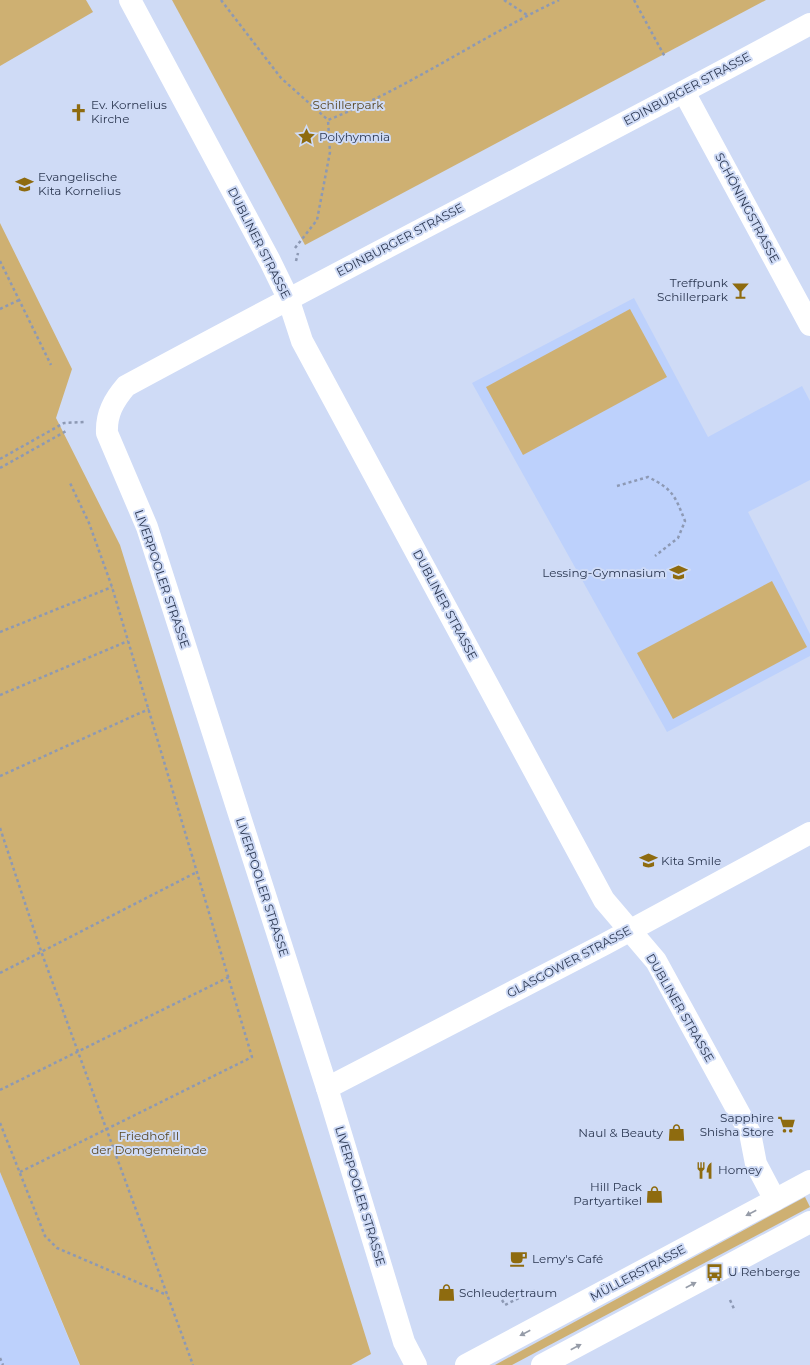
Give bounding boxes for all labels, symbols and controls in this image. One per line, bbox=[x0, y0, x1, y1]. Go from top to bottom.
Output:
street label: EDINBURGER STRASSE bbox=[621, 49, 753, 128]
place label: Ev. Kornelius Kirche bbox=[91, 97, 167, 126]
park label: Schillerpark bbox=[313, 97, 384, 112]
church icon: Ev. Kornelius Kirche bbox=[68, 102, 88, 122]
place icon: Polyhymnia bbox=[296, 127, 316, 147]
place label: Polyhymnia bbox=[319, 129, 390, 144]
street label: SCHÖNINGSTRASSE bbox=[712, 150, 783, 265]
place label: Evangelische Kita Kornelius bbox=[38, 169, 121, 198]
school or university icon: Evangelische Kita Kornelius bbox=[15, 174, 35, 194]
street label: DUBLINER STRASSE bbox=[225, 185, 294, 301]
street label: EDINBURGER STRASSE bbox=[334, 200, 466, 279]
place label: Treffpunk Schillerpark bbox=[657, 275, 729, 304]
bar icon: Treffpunk Schillerpark bbox=[731, 280, 751, 300]
street label: LIVERPOOLER STRASSE bbox=[132, 508, 193, 650]
street label: DUBLINER STRASSE bbox=[410, 547, 481, 663]
school or university icon: Lessing-Gymnasium bbox=[669, 563, 689, 583]
place label: Lessing-Gymnasium bbox=[542, 565, 666, 580]
street label: LIVERPOOLER STRASSE bbox=[233, 815, 292, 958]
school or university icon: Kita Smile bbox=[638, 851, 658, 871]
place label: Kita Smile bbox=[661, 853, 721, 868]
street label: GLASGOWER STRASSE bbox=[504, 922, 633, 1001]
street label: DUBLINER STRASSE bbox=[643, 951, 718, 1065]
place label: Sapphire Shisha Store bbox=[700, 1110, 774, 1139]
supermarket icon: Sapphire Shisha Store bbox=[777, 1115, 797, 1135]
shop icon: Naul & Beauty bbox=[666, 1123, 686, 1143]
street label: LIVERPOOLER STRASSE bbox=[332, 1124, 389, 1268]
place label: Naul & Beauty bbox=[578, 1125, 663, 1140]
park label: Friedhof II der Domgemeinde bbox=[91, 1128, 207, 1157]
restaurant icon: Homey bbox=[695, 1160, 715, 1180]
place label: Homey bbox=[718, 1162, 762, 1177]
place label: Hill Pack Partyartikel bbox=[573, 1179, 643, 1208]
shop icon: Hill Pack Partyartikel bbox=[645, 1184, 665, 1204]
one-way arrow bbox=[745, 1210, 757, 1216]
street label: MÜLLERSTRASSE bbox=[587, 1241, 688, 1304]
cafe icon: Lemy's Café bbox=[509, 1249, 529, 1269]
place label: Lemy's Café bbox=[532, 1251, 603, 1266]
bus stop icon: U Rehberge bbox=[705, 1262, 725, 1282]
place label: U Rehberge bbox=[728, 1264, 800, 1279]
one-way arrow bbox=[685, 1282, 696, 1289]
shop icon: Schleudertraum bbox=[436, 1283, 456, 1303]
place label: Schleudertraum bbox=[459, 1285, 557, 1300]
one-way arrow bbox=[519, 1330, 531, 1337]
one-way arrow bbox=[570, 1343, 582, 1350]

